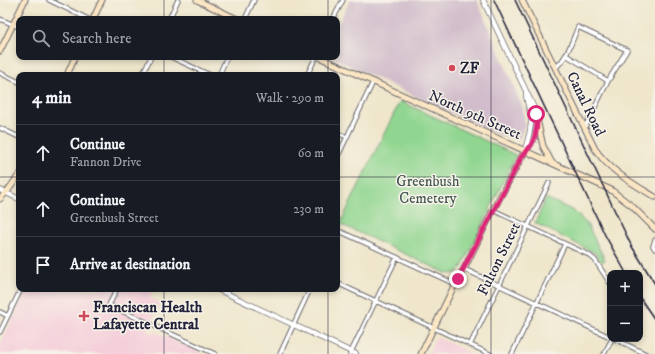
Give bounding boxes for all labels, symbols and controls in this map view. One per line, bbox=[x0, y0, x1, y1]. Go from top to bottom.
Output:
search box bbox=[16, 16, 340, 60]
icon: search bbox=[30, 27, 52, 49]
text: Search here bbox=[62, 29, 131, 48]
place label: ZF bbox=[460, 59, 480, 78]
marker: ZF bbox=[447, 63, 457, 73]
street label: Canal Road bbox=[562, 69, 610, 140]
street label: North 9th Street bbox=[426, 86, 525, 144]
text: 4 min bbox=[32, 87, 71, 109]
text: Walk · 290 m bbox=[256, 90, 324, 106]
route start bbox=[527, 105, 545, 123]
text: Continue bbox=[70, 135, 125, 154]
icon: ahead bbox=[32, 142, 54, 164]
text: 60 m bbox=[298, 145, 324, 161]
text: Fannon Drive bbox=[70, 154, 142, 170]
park label: Greenbush Cemetery bbox=[396, 172, 460, 208]
text: Continue bbox=[70, 191, 125, 210]
icon: ahead bbox=[32, 198, 54, 220]
text: 230 m bbox=[293, 201, 324, 217]
text: Greenbush Street bbox=[70, 210, 159, 226]
street label: Fulton Street bbox=[473, 219, 525, 299]
icon: arrive bbox=[32, 254, 54, 276]
text: Arrive at destination bbox=[70, 255, 190, 274]
route end bbox=[449, 270, 467, 288]
map controls bbox=[607, 270, 643, 342]
button: + bbox=[607, 270, 643, 306]
place label: Franciscan Health Lafayette Central bbox=[93, 298, 203, 334]
button: − bbox=[607, 306, 643, 342]
marker: Franciscan Health Lafayette Central bbox=[78, 310, 90, 322]

